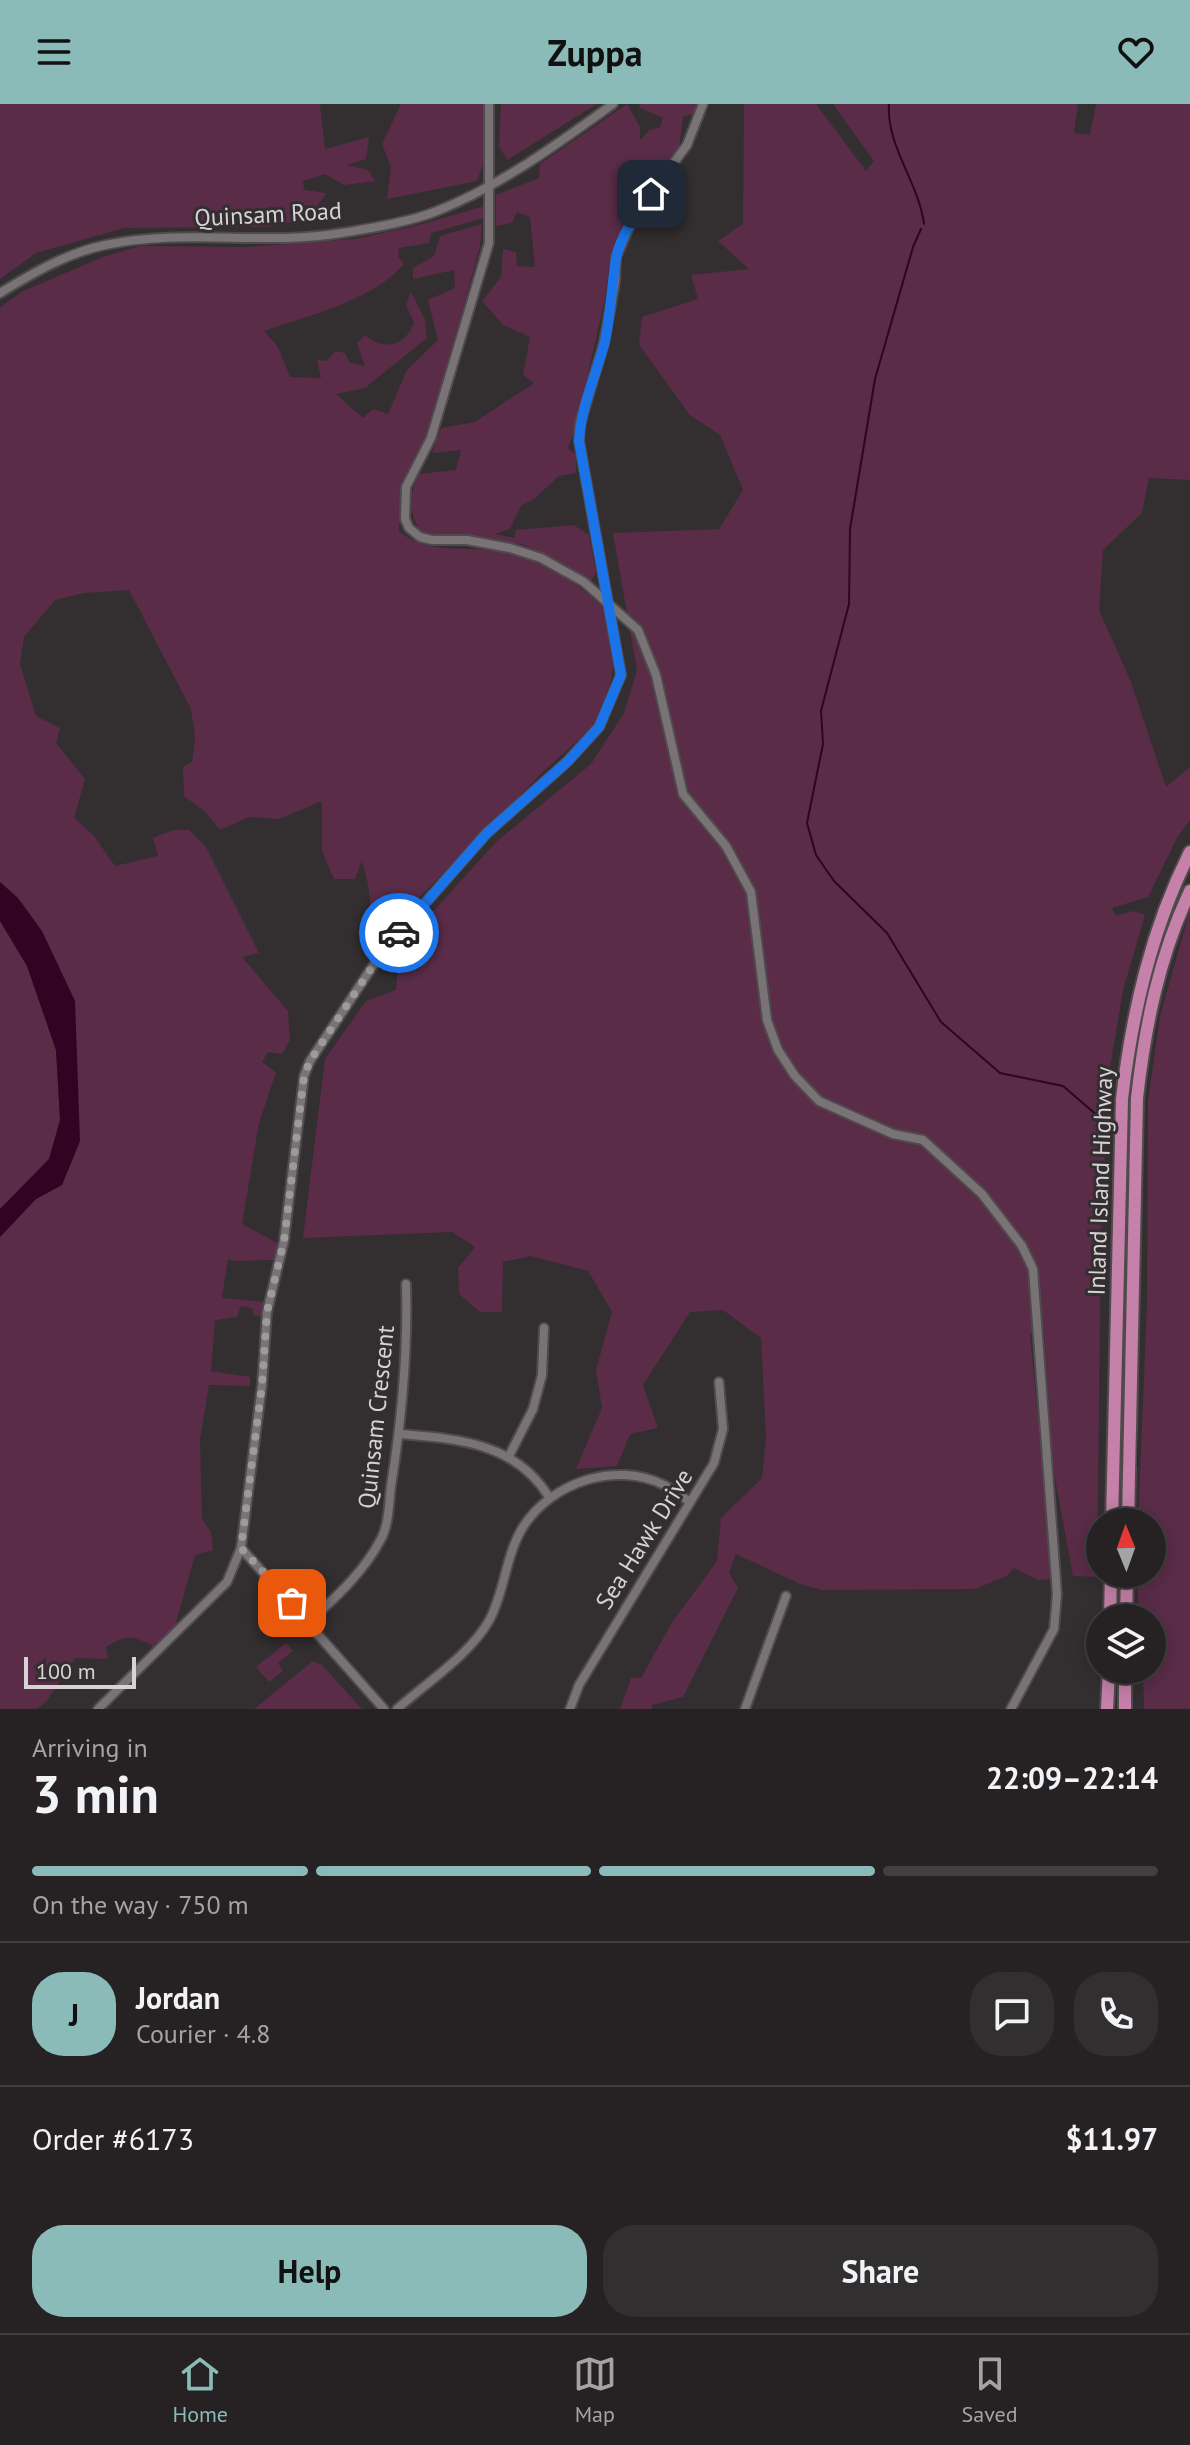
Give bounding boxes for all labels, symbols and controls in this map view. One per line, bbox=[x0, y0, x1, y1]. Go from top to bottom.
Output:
text: Zuppa bbox=[547, 29, 643, 76]
icon: menu bbox=[32, 30, 76, 74]
icon: heart bbox=[1114, 30, 1158, 74]
pin bbox=[617, 160, 685, 228]
icon: home bbox=[629, 172, 673, 216]
street label: Quinsam Road bbox=[193, 195, 343, 233]
courier bbox=[359, 893, 439, 973]
icon: car bbox=[377, 911, 421, 955]
street label: Inland Island Highway bbox=[1081, 1066, 1119, 1296]
street label: Quinsam Crescent bbox=[351, 1324, 401, 1510]
street label: Sea Hawk Drive bbox=[588, 1463, 700, 1615]
north arrow bbox=[1086, 1508, 1166, 1588]
map controls bbox=[1086, 1508, 1166, 1684]
pin bbox=[258, 1569, 326, 1637]
icon: bag bbox=[270, 1581, 314, 1625]
button: layers bbox=[1086, 1604, 1166, 1684]
scale bar bbox=[24, 1653, 136, 1689]
text: 100 m bbox=[36, 1657, 96, 1685]
text: Arriving in bbox=[32, 1731, 148, 1764]
text: 22:09–22:14 bbox=[986, 1758, 1158, 1797]
text: 3 min bbox=[32, 1760, 159, 1827]
text: On the way · 750 m bbox=[32, 1888, 249, 1921]
button: chat bbox=[970, 1972, 1054, 2056]
button: phone bbox=[1074, 1972, 1158, 2056]
text: Jordan bbox=[136, 1978, 220, 2017]
text: J bbox=[69, 1995, 79, 2034]
text: Courier · 4.8 bbox=[136, 2017, 270, 2050]
text: Order #6173 bbox=[32, 2119, 194, 2158]
text: $11.97 bbox=[1066, 2119, 1158, 2158]
button: Help bbox=[32, 2225, 587, 2317]
button: Share bbox=[603, 2225, 1158, 2317]
tab: Home bbox=[172, 2352, 228, 2428]
tab: Map bbox=[573, 2352, 617, 2428]
tab: Saved bbox=[962, 2352, 1018, 2428]

